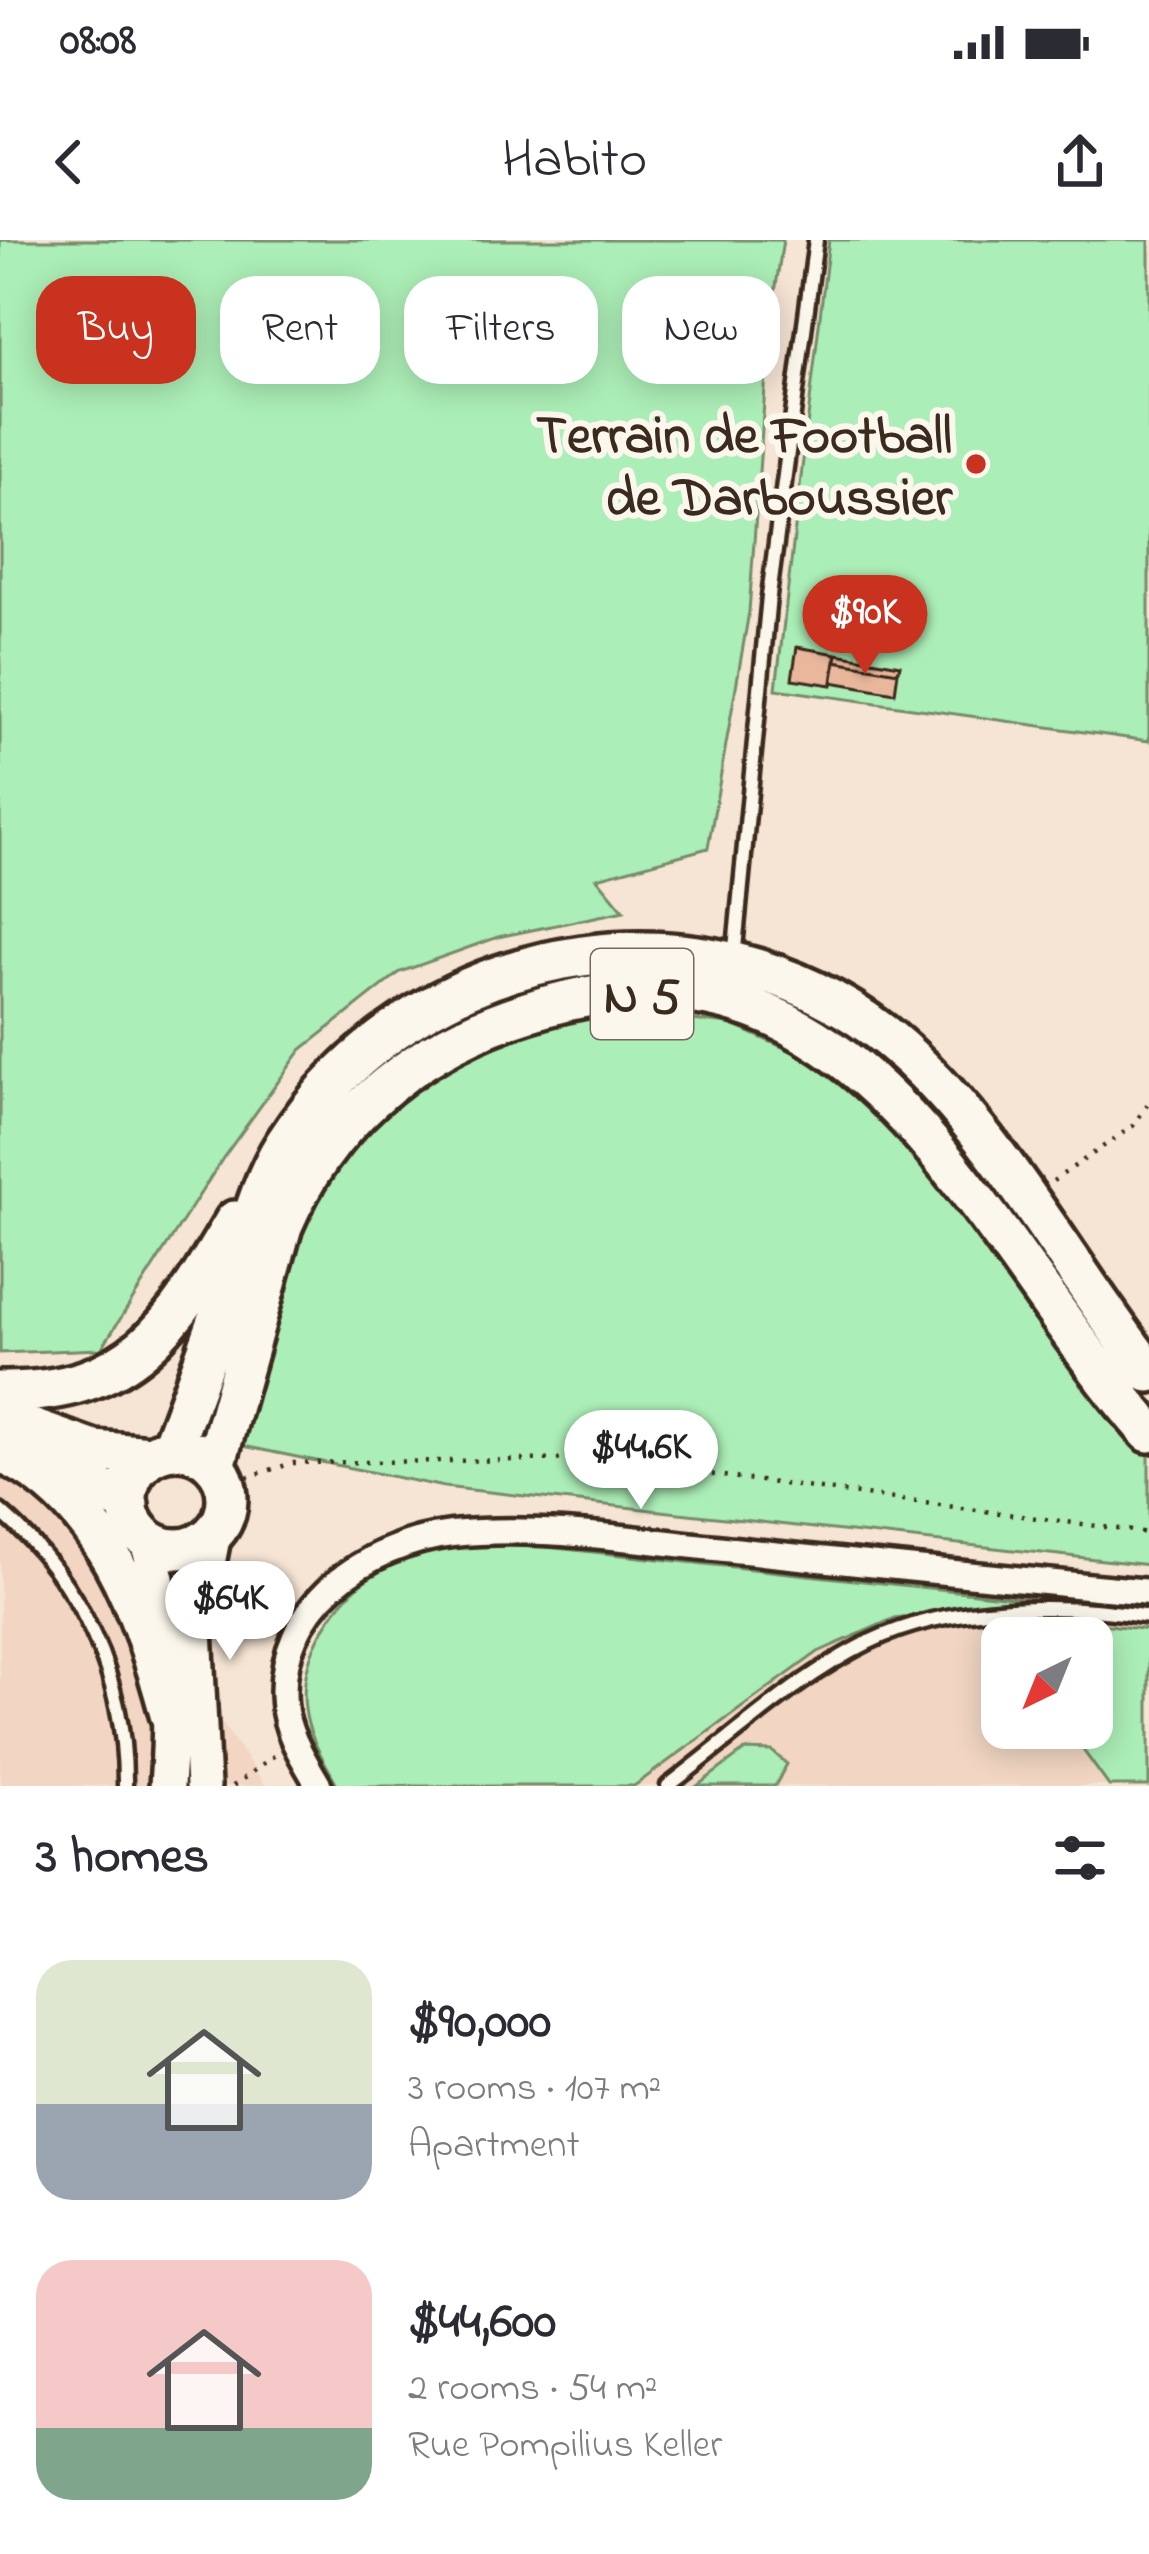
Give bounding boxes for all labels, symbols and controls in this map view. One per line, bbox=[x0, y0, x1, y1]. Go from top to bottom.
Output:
text: 08:08 bbox=[60, 9, 136, 75]
text: Habito bbox=[502, 123, 647, 201]
icon: back bbox=[36, 129, 102, 195]
icon: share bbox=[1047, 129, 1113, 195]
chip: Buy bbox=[36, 276, 196, 384]
chip: Rent bbox=[220, 276, 380, 384]
chip: Filters bbox=[404, 276, 598, 384]
chip: New bbox=[622, 276, 780, 384]
place label: Terrain de Football de Darboussier bbox=[536, 400, 953, 540]
marker: Terrain de Football de Darboussier bbox=[963, 451, 989, 477]
pin: $90K bbox=[794, 575, 936, 677]
text: $90K bbox=[829, 585, 901, 642]
road number: N 5 bbox=[591, 949, 693, 1039]
pin: $44.6K bbox=[543, 1410, 739, 1512]
text: $44.6K bbox=[591, 1420, 691, 1477]
pin: $64K bbox=[159, 1561, 301, 1663]
text: $64K bbox=[192, 1571, 268, 1628]
north arrow bbox=[981, 1617, 1113, 1749]
map controls bbox=[981, 1617, 1113, 1749]
text: 3 homes bbox=[36, 1821, 209, 1896]
icon: filters bbox=[1047, 1825, 1113, 1891]
text: $90,000 bbox=[408, 1986, 551, 2061]
icon: home bbox=[132, 2008, 276, 2152]
text: 3 rooms · 107 m² bbox=[408, 2061, 661, 2118]
text: Apartment bbox=[408, 2118, 580, 2175]
text: $44,600 bbox=[408, 2286, 556, 2361]
icon: home bbox=[132, 2308, 276, 2452]
text: 2 rooms · 54 m² bbox=[408, 2361, 658, 2418]
text: Rue Pompilius Keller bbox=[408, 2418, 722, 2475]

